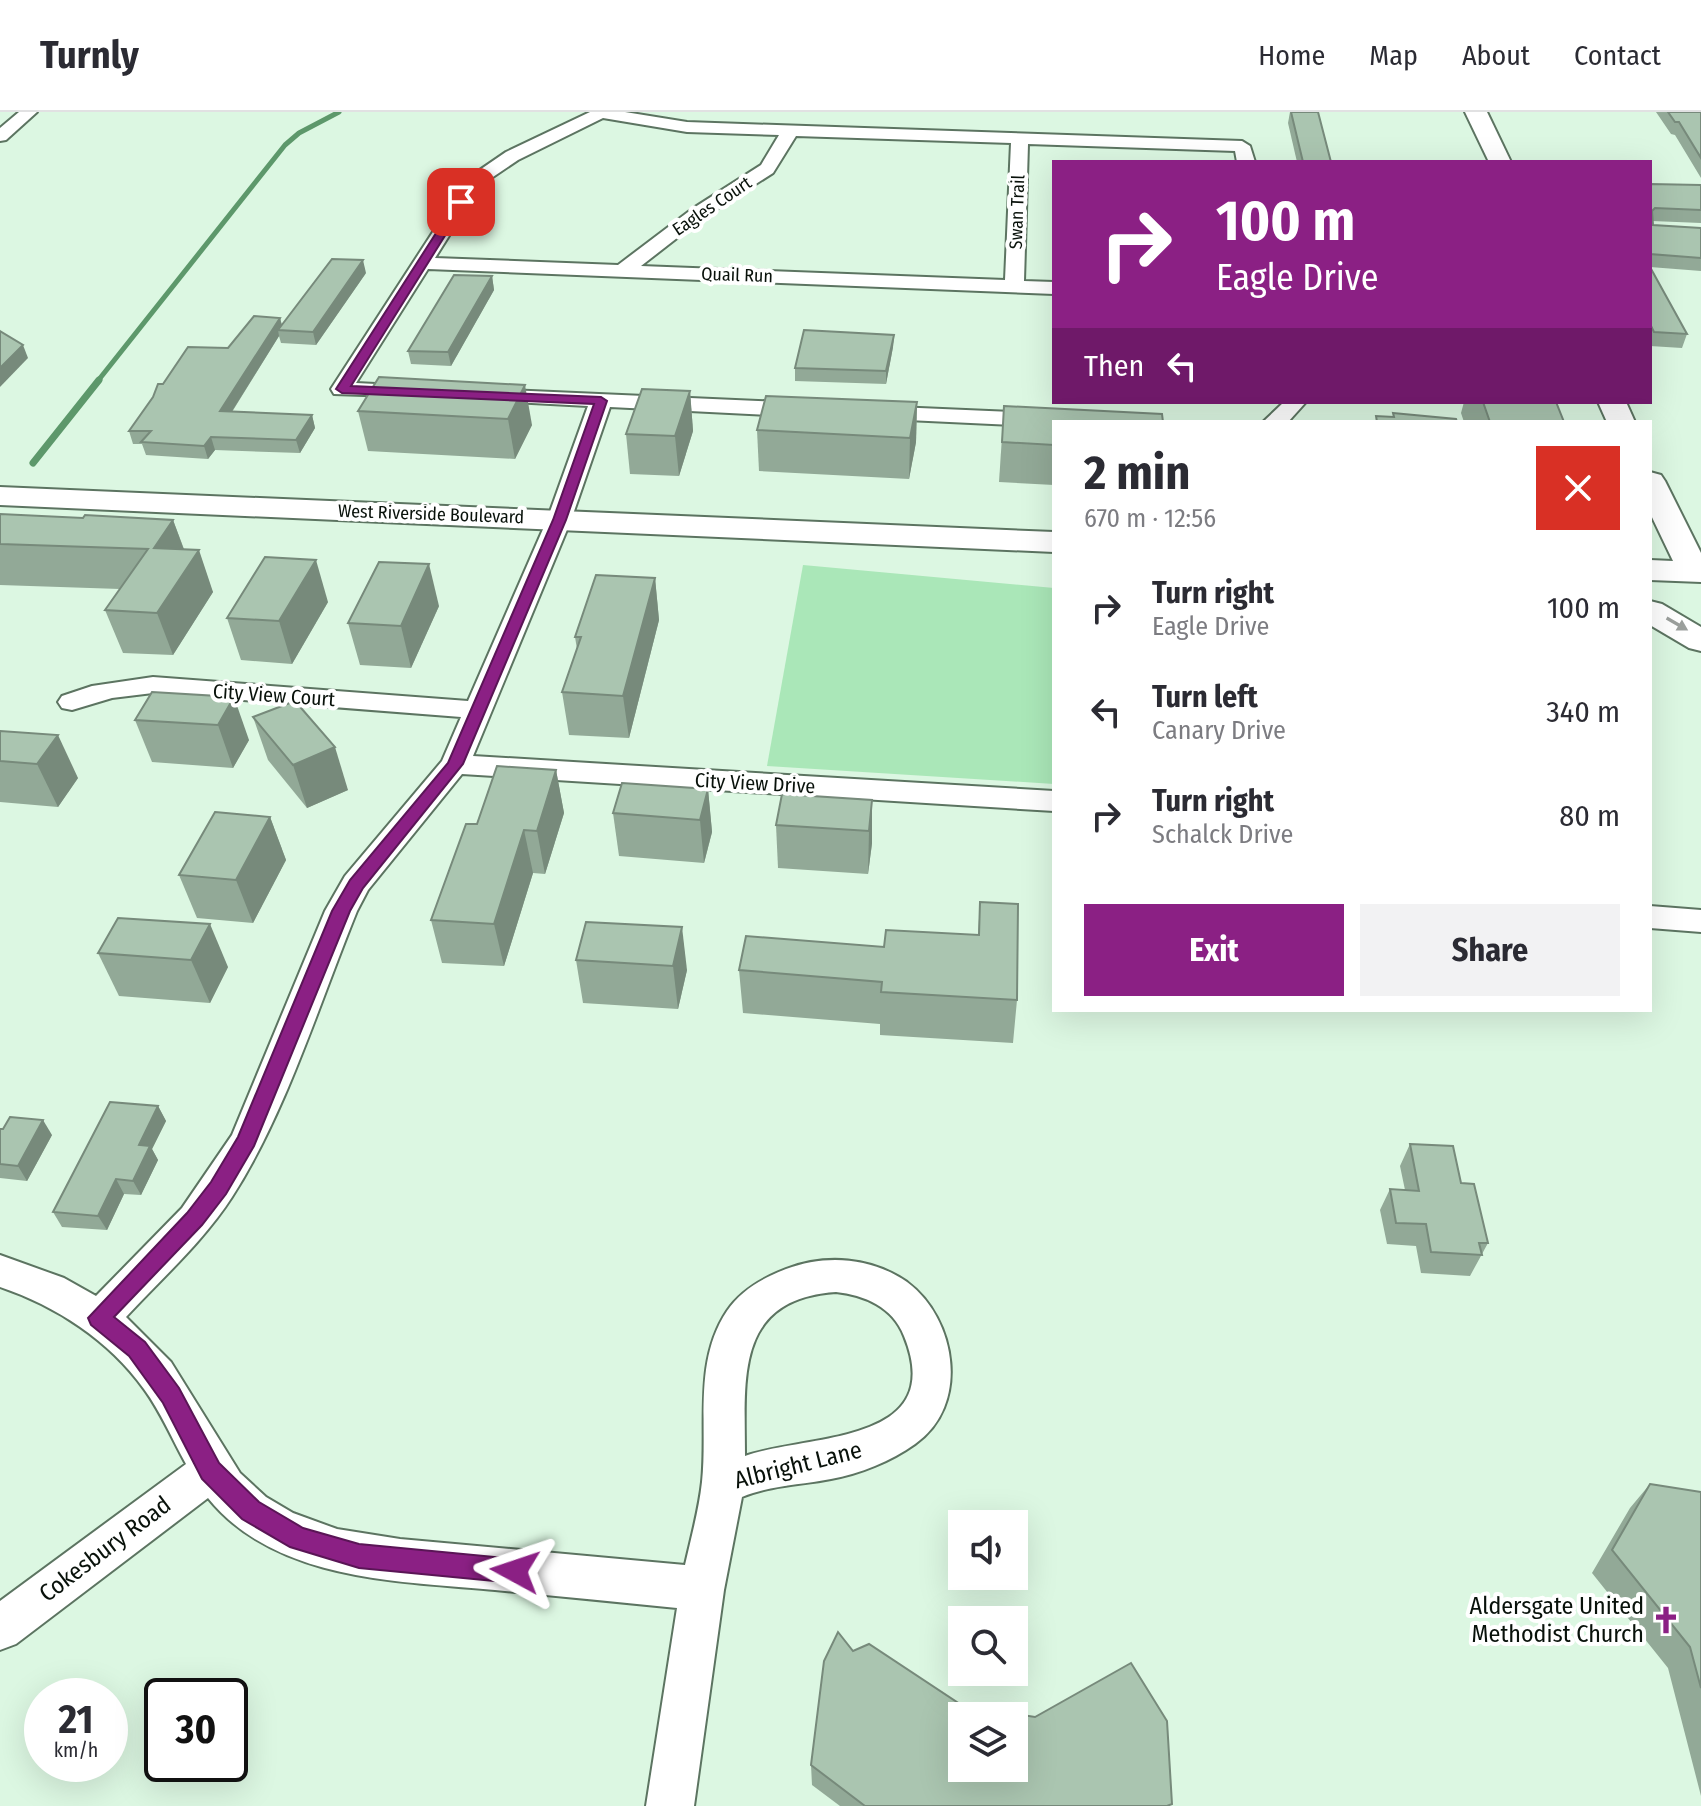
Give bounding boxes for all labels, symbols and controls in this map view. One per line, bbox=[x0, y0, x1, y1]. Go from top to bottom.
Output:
text: Turnly bbox=[40, 32, 139, 78]
text: Home bbox=[1258, 39, 1325, 72]
text: Map bbox=[1369, 39, 1418, 72]
text: About bbox=[1462, 39, 1530, 72]
text: Contact bbox=[1574, 39, 1661, 72]
pin bbox=[427, 168, 495, 236]
street label: Eagles Court bbox=[668, 171, 756, 240]
street label: Swan Trail bbox=[1005, 174, 1029, 250]
icon: arrive bbox=[439, 180, 483, 224]
text: 100 m bbox=[1216, 188, 1355, 255]
icon: right bbox=[1084, 192, 1188, 296]
text: Eagle Drive bbox=[1216, 256, 1378, 300]
street label: Quail Run bbox=[701, 263, 773, 287]
icon: left bbox=[1160, 344, 1204, 388]
text: Then bbox=[1084, 348, 1144, 384]
text: 2 min bbox=[1084, 444, 1190, 502]
button: close bbox=[1536, 446, 1620, 530]
street label: West Riverside Boulevard bbox=[337, 500, 525, 528]
text: 670 m · 12:56 bbox=[1084, 503, 1216, 534]
text: Turn right bbox=[1152, 575, 1274, 611]
icon: right bbox=[1084, 586, 1128, 630]
text: 100 m bbox=[1547, 590, 1620, 626]
text: Eagle Drive bbox=[1152, 611, 1269, 642]
one-way arrow bbox=[1665, 617, 1688, 631]
street label: City View Court bbox=[212, 679, 336, 711]
text: Turn left bbox=[1152, 679, 1258, 715]
icon: left bbox=[1084, 690, 1128, 734]
text: 340 m bbox=[1546, 694, 1620, 730]
text: Canary Drive bbox=[1152, 715, 1286, 746]
street label: City View Drive bbox=[694, 768, 816, 798]
text: Turn right bbox=[1152, 783, 1274, 819]
icon: right bbox=[1084, 794, 1128, 838]
text: 80 m bbox=[1559, 798, 1620, 834]
text: Schalck Drive bbox=[1152, 819, 1293, 850]
button: Exit bbox=[1084, 904, 1344, 996]
button: Share bbox=[1360, 904, 1620, 996]
street label: Albright Lane bbox=[731, 1436, 865, 1494]
street label: Cokesbury Road bbox=[34, 1491, 176, 1607]
map controls bbox=[948, 1510, 1028, 1782]
button: sound bbox=[948, 1510, 1028, 1590]
position arrow bbox=[473, 1529, 557, 1613]
place label: Aldersgate United Methodist Church bbox=[1470, 1592, 1644, 1648]
church icon: Aldersgate United Methodist Church bbox=[1651, 1605, 1681, 1635]
button: search bbox=[948, 1606, 1028, 1686]
speed limit sign: 30 bbox=[144, 1678, 248, 1782]
text: 21 bbox=[59, 1696, 93, 1744]
button: layers bbox=[948, 1702, 1028, 1782]
text: km/h bbox=[54, 1738, 98, 1762]

